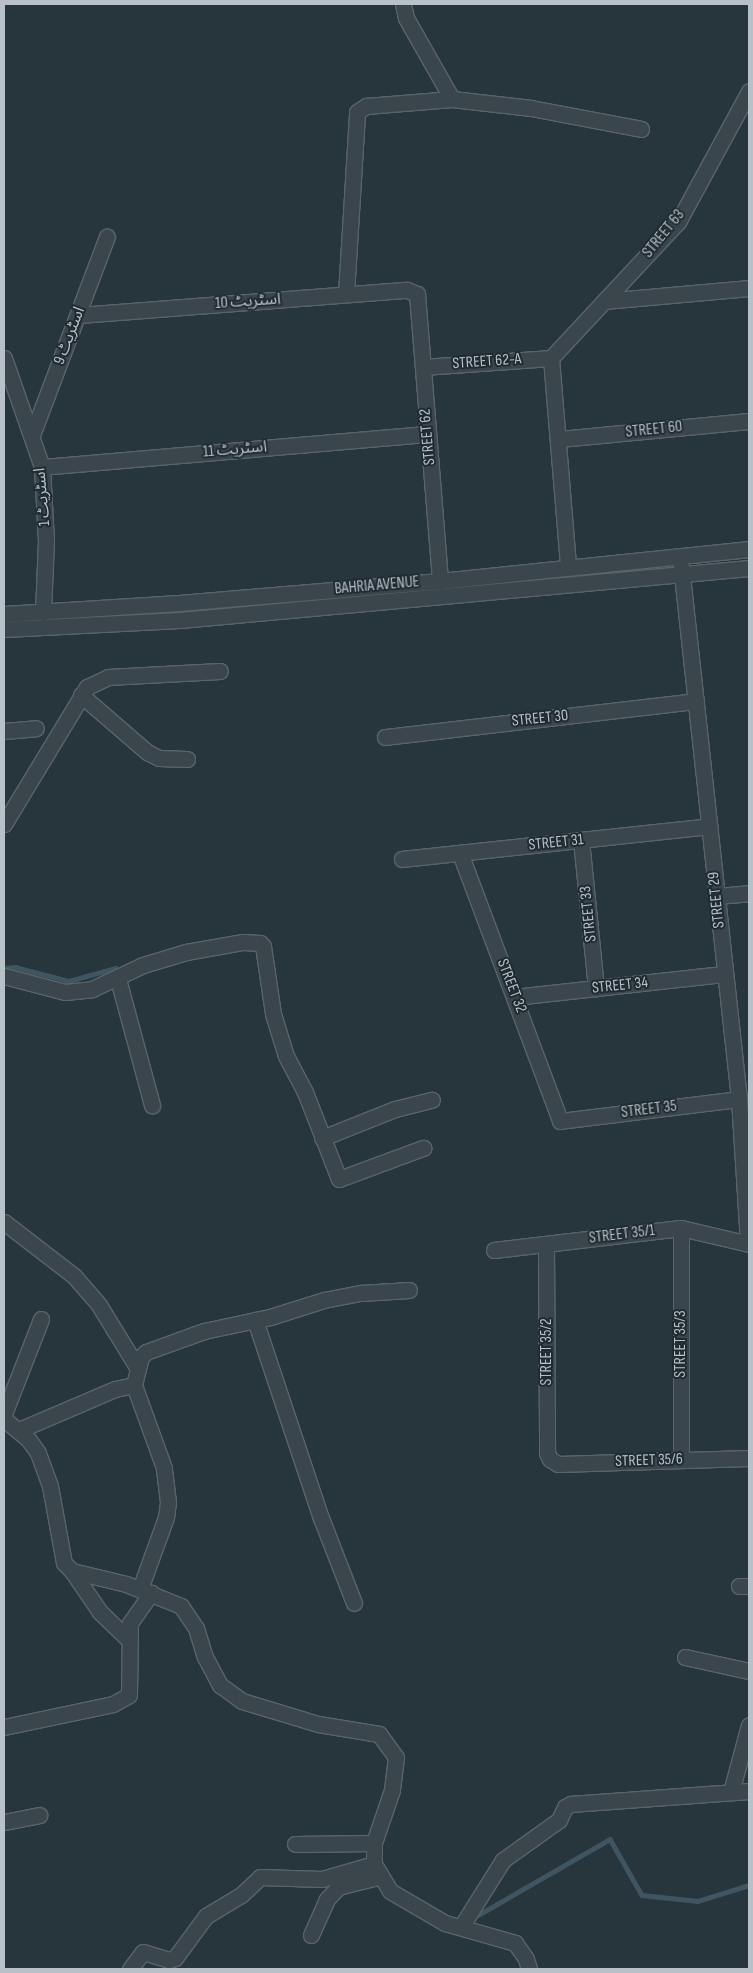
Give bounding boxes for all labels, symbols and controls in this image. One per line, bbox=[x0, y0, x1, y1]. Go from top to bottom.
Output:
street label: STREET 63 bbox=[639, 206, 689, 262]
street label: اسٹریٹ 10 bbox=[215, 290, 281, 314]
street label: اسٹریٹ 9 bbox=[50, 305, 90, 367]
street label: STREET 62-A bbox=[452, 350, 522, 374]
street label: STREET 62 bbox=[416, 408, 440, 466]
street label: STREET 60 bbox=[625, 417, 683, 443]
street label: اسٹریٹ 11 bbox=[202, 438, 268, 462]
street label: اسٹریٹ 1 bbox=[31, 467, 55, 527]
street label: BAHRIA AVENUE bbox=[334, 573, 420, 599]
street label: STREET 30 bbox=[511, 706, 569, 732]
street label: STREET 31 bbox=[528, 831, 584, 855]
street label: STREET 29 bbox=[704, 871, 730, 929]
street label: STREET 33 bbox=[577, 885, 601, 943]
street label: STREET 32 bbox=[492, 956, 530, 1016]
street label: STREET 34 bbox=[591, 974, 649, 998]
street label: STREET 35 bbox=[620, 1097, 678, 1123]
street label: STREET 35/1 bbox=[588, 1221, 656, 1249]
street label: STREET 35/3 bbox=[671, 1310, 691, 1378]
street label: STREET 35/2 bbox=[537, 1318, 557, 1386]
street label: STREET 35/6 bbox=[615, 1450, 683, 1472]

